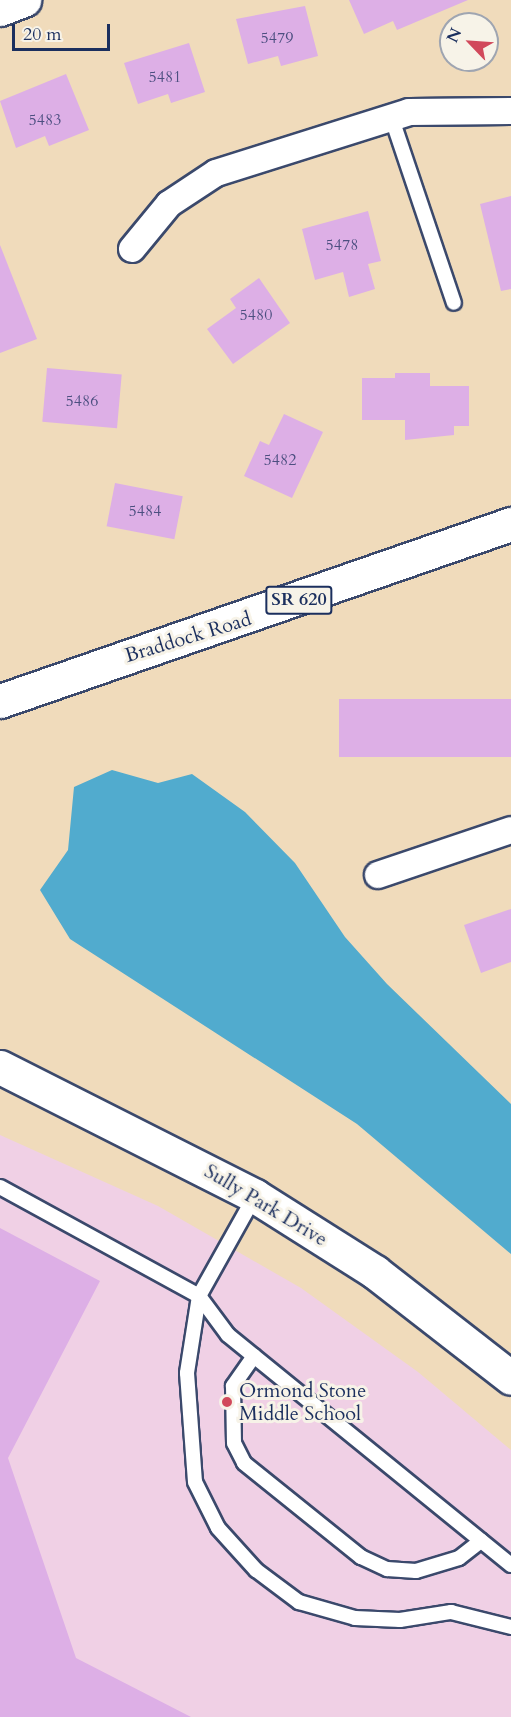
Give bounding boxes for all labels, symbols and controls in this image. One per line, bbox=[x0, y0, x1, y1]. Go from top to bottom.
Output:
scale bar bbox=[15, 12, 112, 50]
north arrow bbox=[439, 12, 499, 72]
text: 20 m bbox=[23, 22, 62, 47]
text: N bbox=[442, 24, 467, 46]
house number: 5479 bbox=[261, 28, 293, 48]
house number: 5481 bbox=[149, 67, 181, 87]
house number: 5483 bbox=[29, 110, 61, 130]
house number: 5478 bbox=[326, 235, 358, 255]
house number: 5480 bbox=[240, 305, 272, 325]
house number: 5486 bbox=[66, 391, 98, 411]
house number: 5482 bbox=[264, 450, 296, 470]
house number: 5484 bbox=[129, 501, 161, 521]
road number: SR 620 bbox=[264, 585, 334, 615]
street label: Braddock Road bbox=[122, 606, 254, 668]
street label: Sully Park Drive bbox=[200, 1159, 332, 1251]
place label: Ormond Stone Middle School bbox=[239, 1378, 366, 1425]
marker: Ormond Stone Middle School bbox=[220, 1395, 234, 1409]

